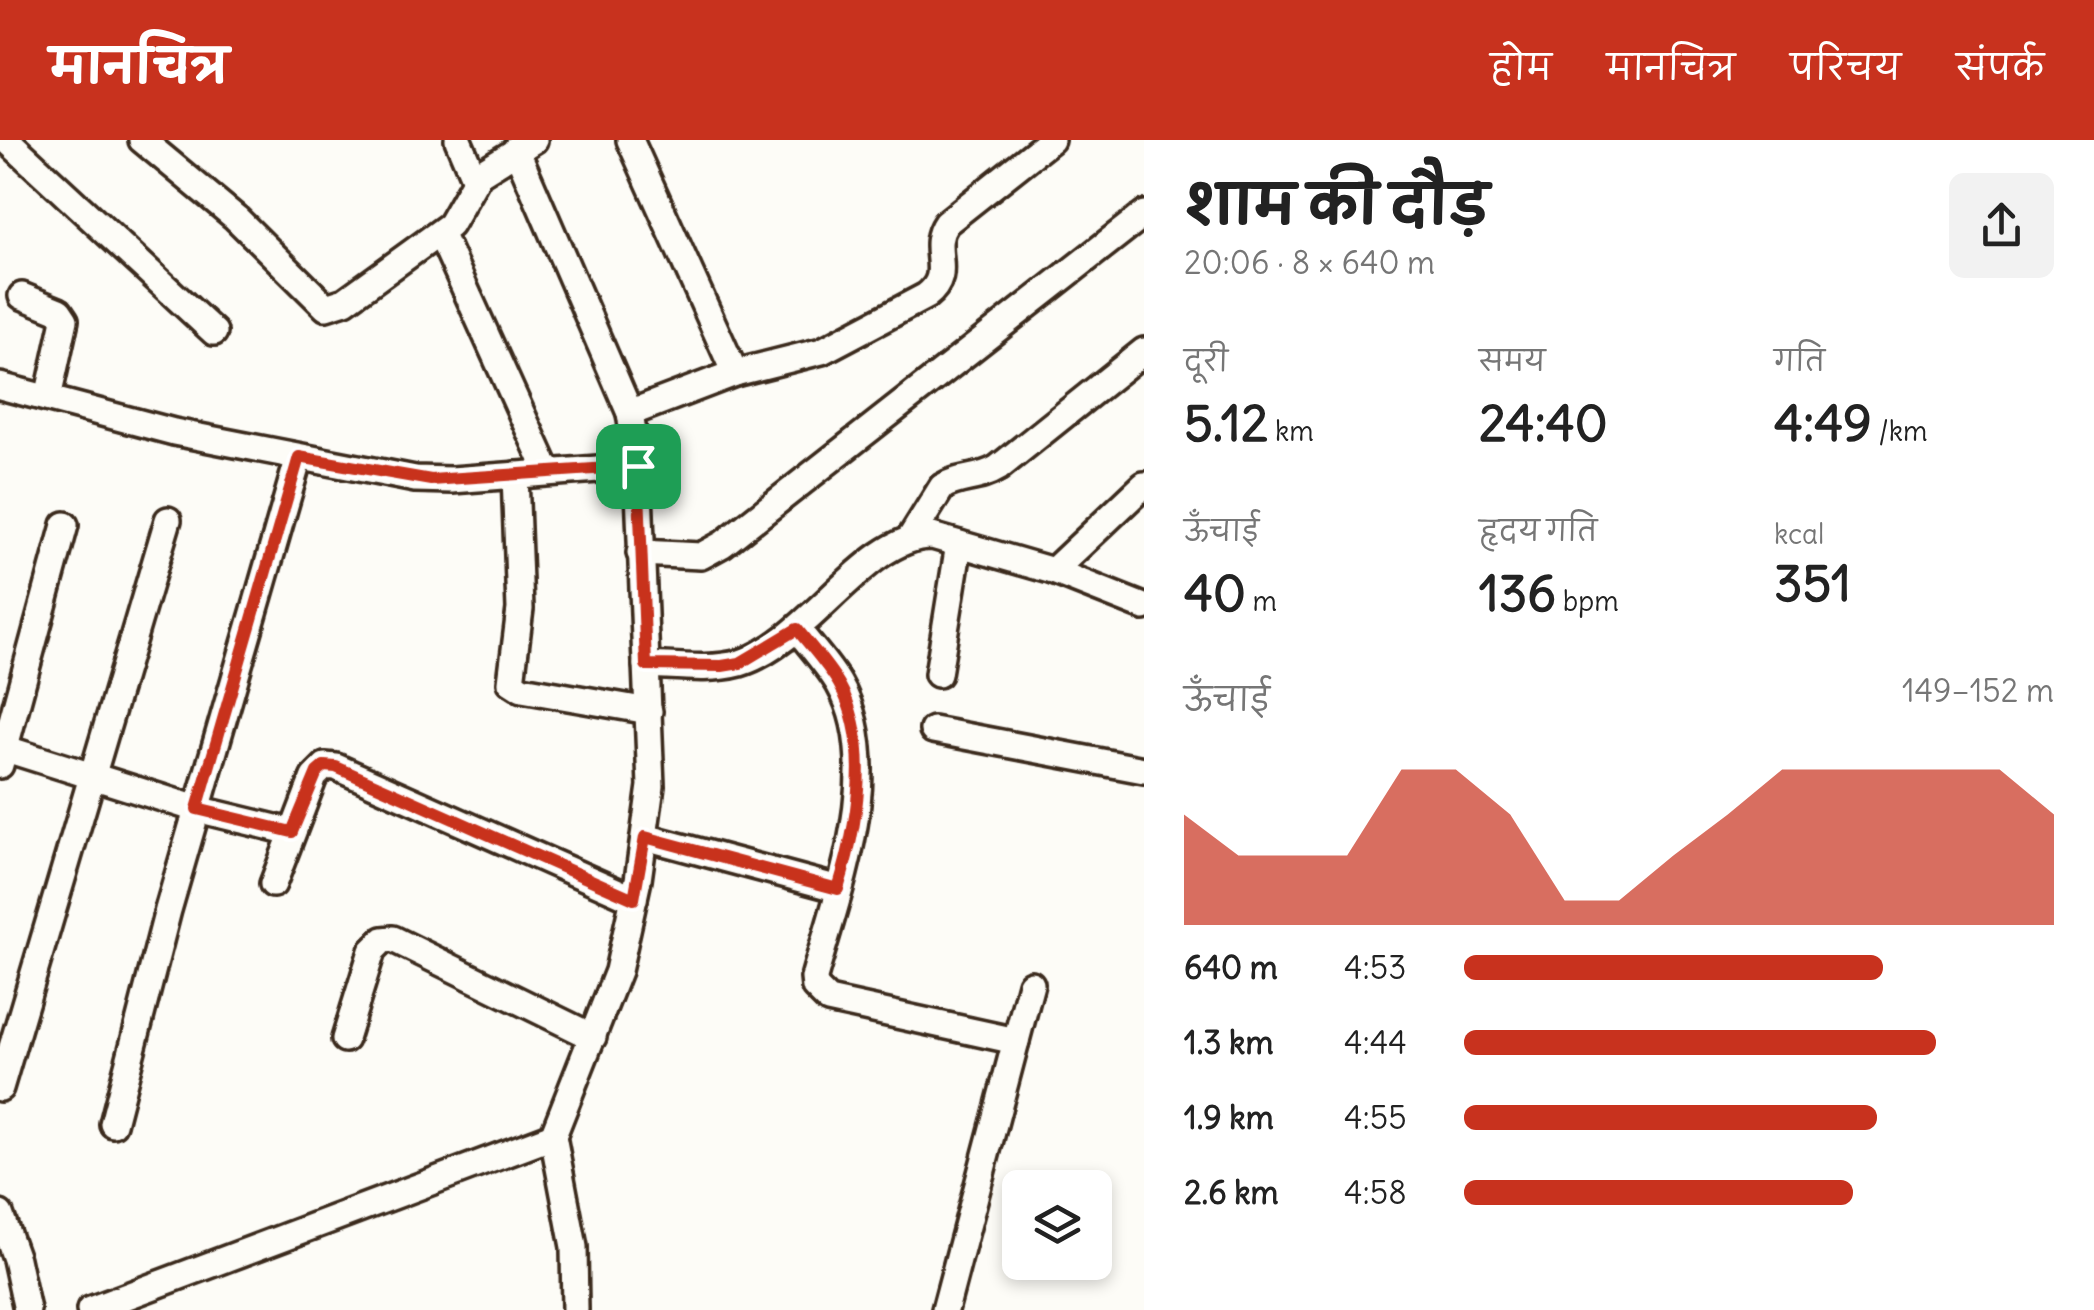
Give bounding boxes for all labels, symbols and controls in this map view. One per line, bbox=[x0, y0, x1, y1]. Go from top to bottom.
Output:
text: मानचित्र bbox=[50, 36, 229, 96]
text: होम bbox=[1490, 45, 1552, 89]
text: मानचित्र bbox=[1607, 45, 1735, 89]
text: परिचय bbox=[1790, 45, 1901, 89]
text: संपर्क bbox=[1956, 45, 2044, 89]
text: शाम की दौड़ bbox=[1184, 170, 1489, 239]
button: share bbox=[1949, 173, 2054, 278]
text: 20:06 · 8 × 640 m bbox=[1184, 242, 1435, 283]
text: दूरी bbox=[1184, 343, 1228, 379]
text: समय bbox=[1479, 343, 1546, 379]
text: गति bbox=[1774, 343, 1825, 379]
text: 5.12 bbox=[1184, 392, 1268, 455]
text: 24:40 bbox=[1479, 392, 1608, 455]
text: 4:49 bbox=[1774, 392, 1872, 455]
text: km bbox=[1268, 413, 1314, 449]
text: /km bbox=[1872, 413, 1928, 449]
pin bbox=[596, 424, 681, 509]
icon: arrive bbox=[611, 439, 666, 494]
text: ऊँचाई bbox=[1184, 513, 1259, 549]
text: हृदय गति bbox=[1479, 513, 1597, 549]
text: kcal bbox=[1774, 516, 1824, 552]
text: 351 bbox=[1774, 552, 1851, 615]
text: 40 bbox=[1184, 562, 1246, 625]
text: 136 bbox=[1479, 562, 1556, 625]
text: m bbox=[1246, 583, 1277, 619]
text: bpm bbox=[1556, 583, 1619, 619]
text: 149–152 m bbox=[1902, 670, 2054, 711]
text: ऊँचाई bbox=[1184, 679, 1270, 720]
text: 640 m bbox=[1184, 947, 1278, 988]
text: 4:53 bbox=[1344, 947, 1406, 988]
text: 1.3 km bbox=[1184, 1022, 1274, 1063]
text: 4:44 bbox=[1344, 1022, 1407, 1063]
text: 1.9 km bbox=[1184, 1097, 1274, 1138]
text: 4:55 bbox=[1344, 1097, 1407, 1138]
map controls bbox=[1002, 1170, 1112, 1280]
button: layers bbox=[1002, 1170, 1112, 1280]
text: 2.6 km bbox=[1184, 1172, 1279, 1213]
text: 4:58 bbox=[1344, 1172, 1407, 1213]

